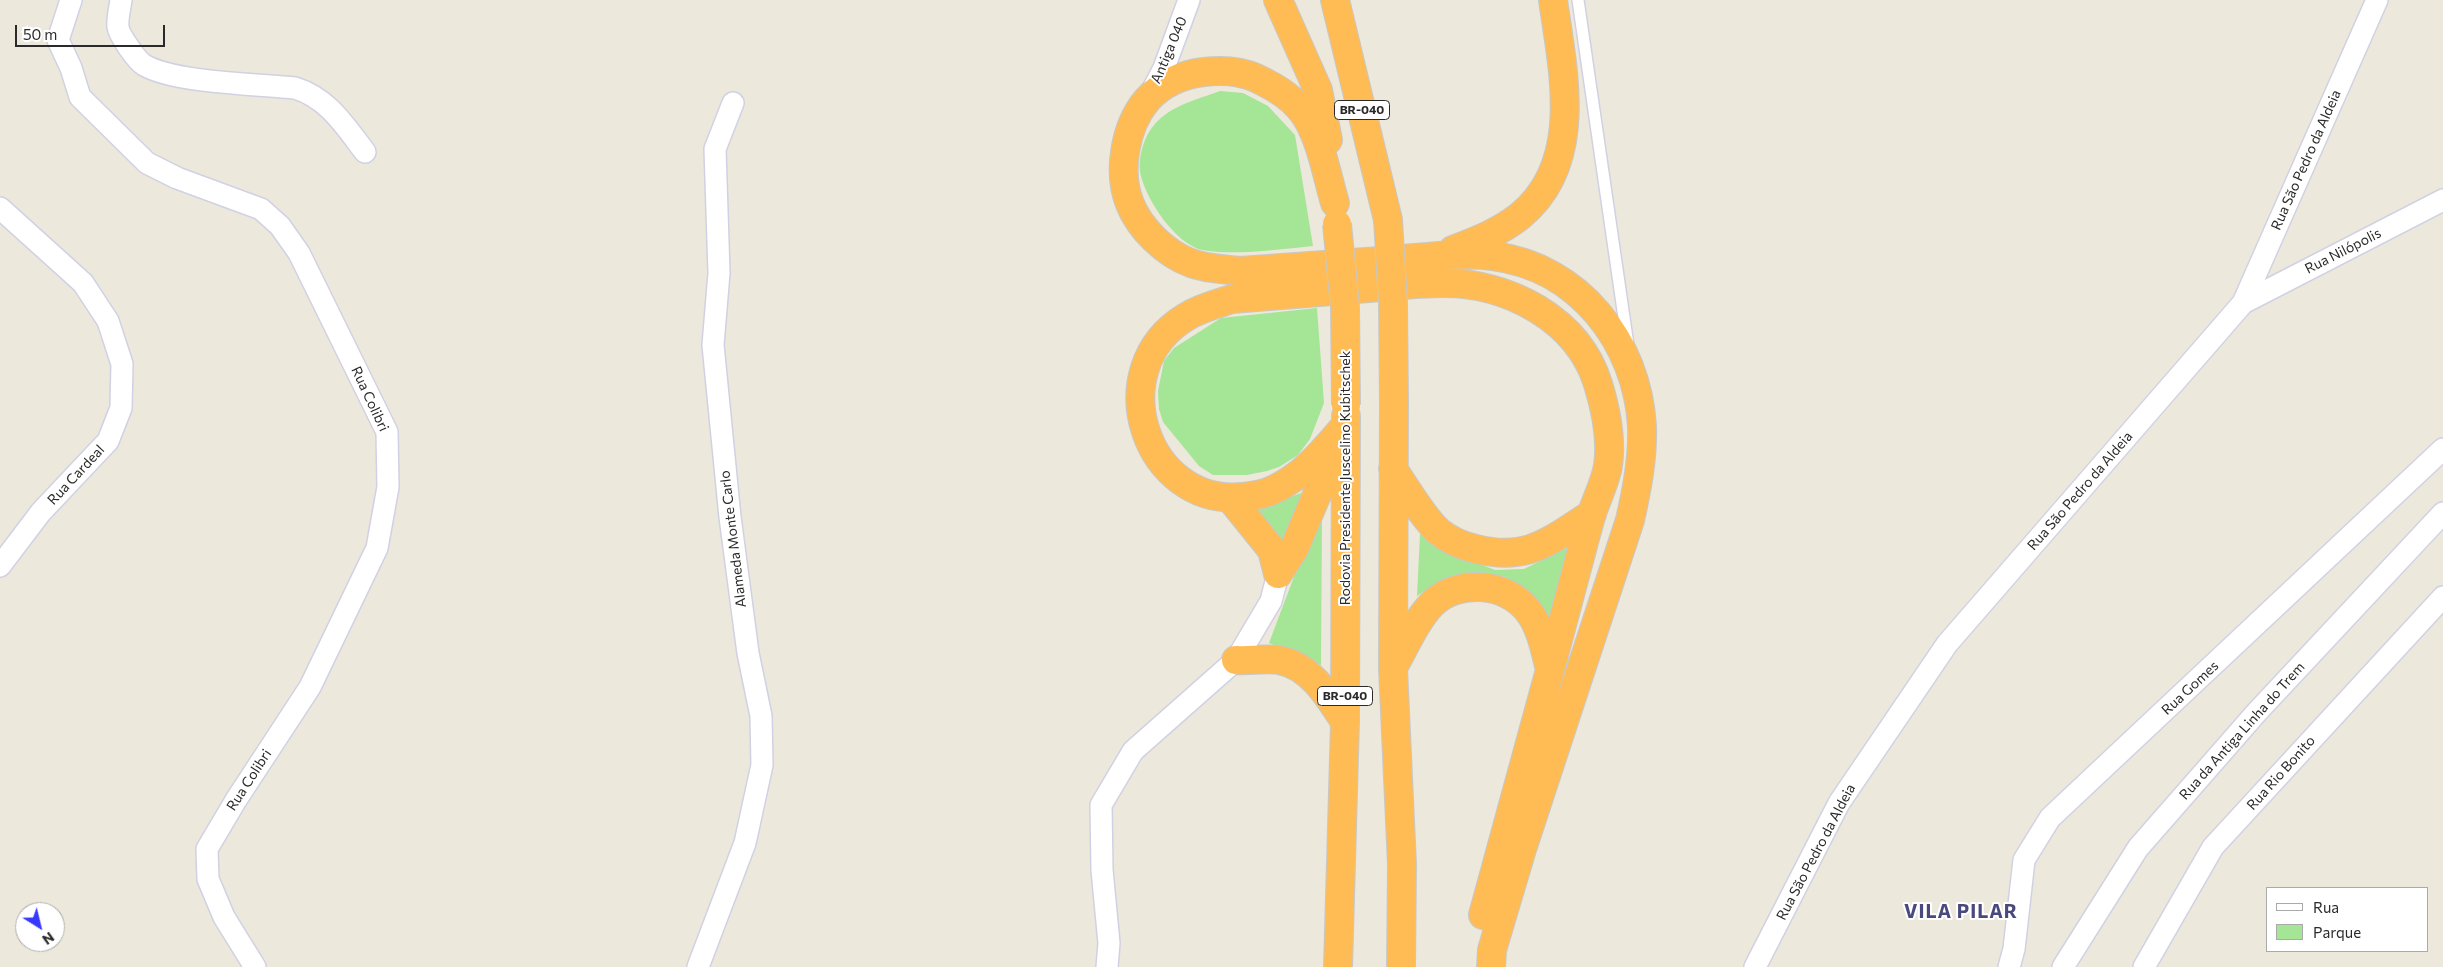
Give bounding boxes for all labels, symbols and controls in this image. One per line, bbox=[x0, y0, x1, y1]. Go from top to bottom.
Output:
street label: Antiga 040 bbox=[1147, 14, 1191, 86]
scale bar bbox=[18, 15, 168, 47]
text: 50 m bbox=[23, 25, 57, 43]
street label: Rua São Pedro da Aldeia bbox=[2267, 87, 2345, 233]
road number: BR-040 bbox=[1334, 100, 1390, 120]
street label: Rua Nilópolis bbox=[2302, 225, 2384, 277]
street label: Rodovia Presidente Juscelino Kubitschek bbox=[1337, 351, 1353, 605]
street label: Rua Colibri bbox=[348, 364, 392, 434]
street label: Rua São Pedro da Aldeia bbox=[2024, 428, 2136, 554]
street label: Rua Cardeal bbox=[44, 442, 108, 508]
street label: Alameda Monte Carlo bbox=[716, 469, 750, 609]
street label: Rua Gomes bbox=[2158, 657, 2222, 719]
street label: Rua da Antiga Linha do Trem bbox=[2176, 659, 2308, 803]
road number: BR-040 bbox=[1318, 686, 1372, 706]
street label: Rua Rio Bonito bbox=[2243, 732, 2319, 814]
street label: Rua Colibri bbox=[223, 746, 275, 814]
street label: Rua São Pedro da Aldeia bbox=[1773, 781, 1859, 923]
legend bbox=[2266, 887, 2428, 952]
text: Rua bbox=[2313, 898, 2339, 916]
district label: VILA PILAR bbox=[1903, 901, 2019, 923]
north arrow bbox=[15, 902, 65, 952]
text: Parque bbox=[2313, 923, 2361, 941]
text: N bbox=[39, 929, 58, 949]

